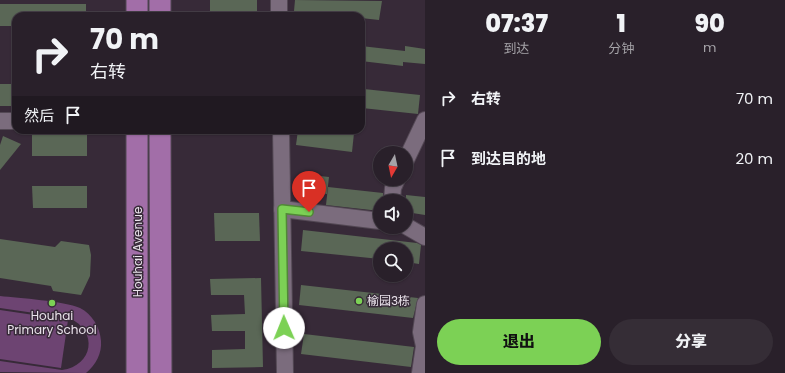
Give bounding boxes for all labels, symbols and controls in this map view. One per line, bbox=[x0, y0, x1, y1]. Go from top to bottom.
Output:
text: 07:37 bbox=[485, 7, 548, 40]
text: 1 bbox=[617, 7, 626, 40]
text: 90 bbox=[694, 7, 725, 40]
text: 70 m bbox=[90, 20, 159, 59]
icon: right bbox=[24, 28, 76, 80]
text: m bbox=[703, 38, 716, 57]
text: 到达 bbox=[504, 39, 530, 58]
text: 分钟 bbox=[608, 39, 634, 58]
text: 右转 bbox=[90, 59, 126, 84]
icon: right bbox=[437, 87, 459, 109]
text: 右转 bbox=[471, 88, 501, 109]
text: 70 m bbox=[736, 88, 773, 109]
icon: arrive bbox=[62, 104, 84, 126]
text: 然后 bbox=[24, 105, 54, 126]
north arrow bbox=[373, 146, 413, 186]
map controls bbox=[373, 146, 413, 282]
icon: arrive bbox=[437, 147, 459, 169]
text: 到达目的地 bbox=[471, 148, 546, 169]
text: 20 m bbox=[735, 148, 773, 169]
pin bbox=[292, 171, 326, 212]
icon: arrive bbox=[298, 177, 320, 199]
button: sound bbox=[373, 194, 413, 234]
street label: Houhai Avenue bbox=[129, 207, 146, 297]
button: search bbox=[373, 242, 413, 282]
place label: 榆园3栋 bbox=[367, 292, 410, 309]
marker: 榆园3栋 bbox=[354, 296, 364, 306]
marker: Houhai Primary School bbox=[47, 298, 57, 308]
place label: Houhai Primary School bbox=[7, 307, 97, 338]
position arrow bbox=[263, 307, 305, 349]
button: 退出 bbox=[437, 319, 601, 365]
button: 分享 bbox=[609, 319, 773, 365]

